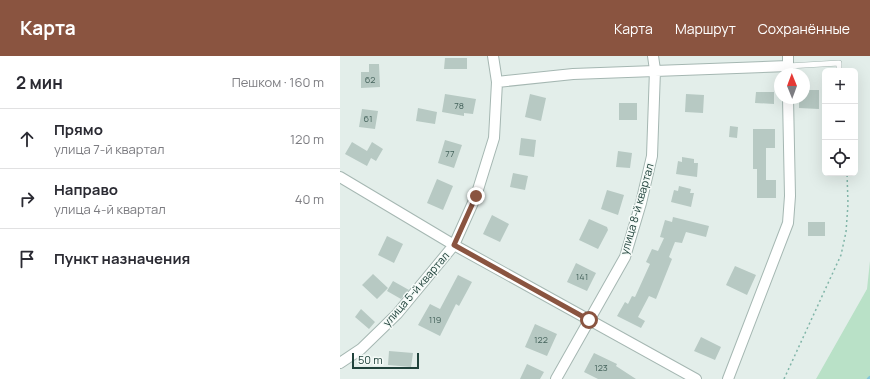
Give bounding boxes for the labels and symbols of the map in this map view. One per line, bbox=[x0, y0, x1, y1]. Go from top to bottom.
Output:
north arrow bbox=[774, 68, 810, 104]
house number: 62 bbox=[365, 73, 375, 86]
house number: 78 bbox=[454, 99, 464, 112]
house number: 61 bbox=[364, 112, 372, 125]
house number: 77 bbox=[445, 147, 455, 160]
street label: улица 8-й квартал bbox=[616, 161, 657, 256]
route end bbox=[467, 187, 485, 205]
street label: улица 5-й квартал bbox=[379, 248, 452, 329]
house number: 141 bbox=[576, 270, 588, 283]
route start bbox=[580, 311, 598, 329]
house number: 119 bbox=[429, 313, 441, 326]
house number: 122 bbox=[534, 333, 548, 346]
scale bar bbox=[352, 351, 419, 370]
house number: 123 bbox=[594, 361, 608, 374]

